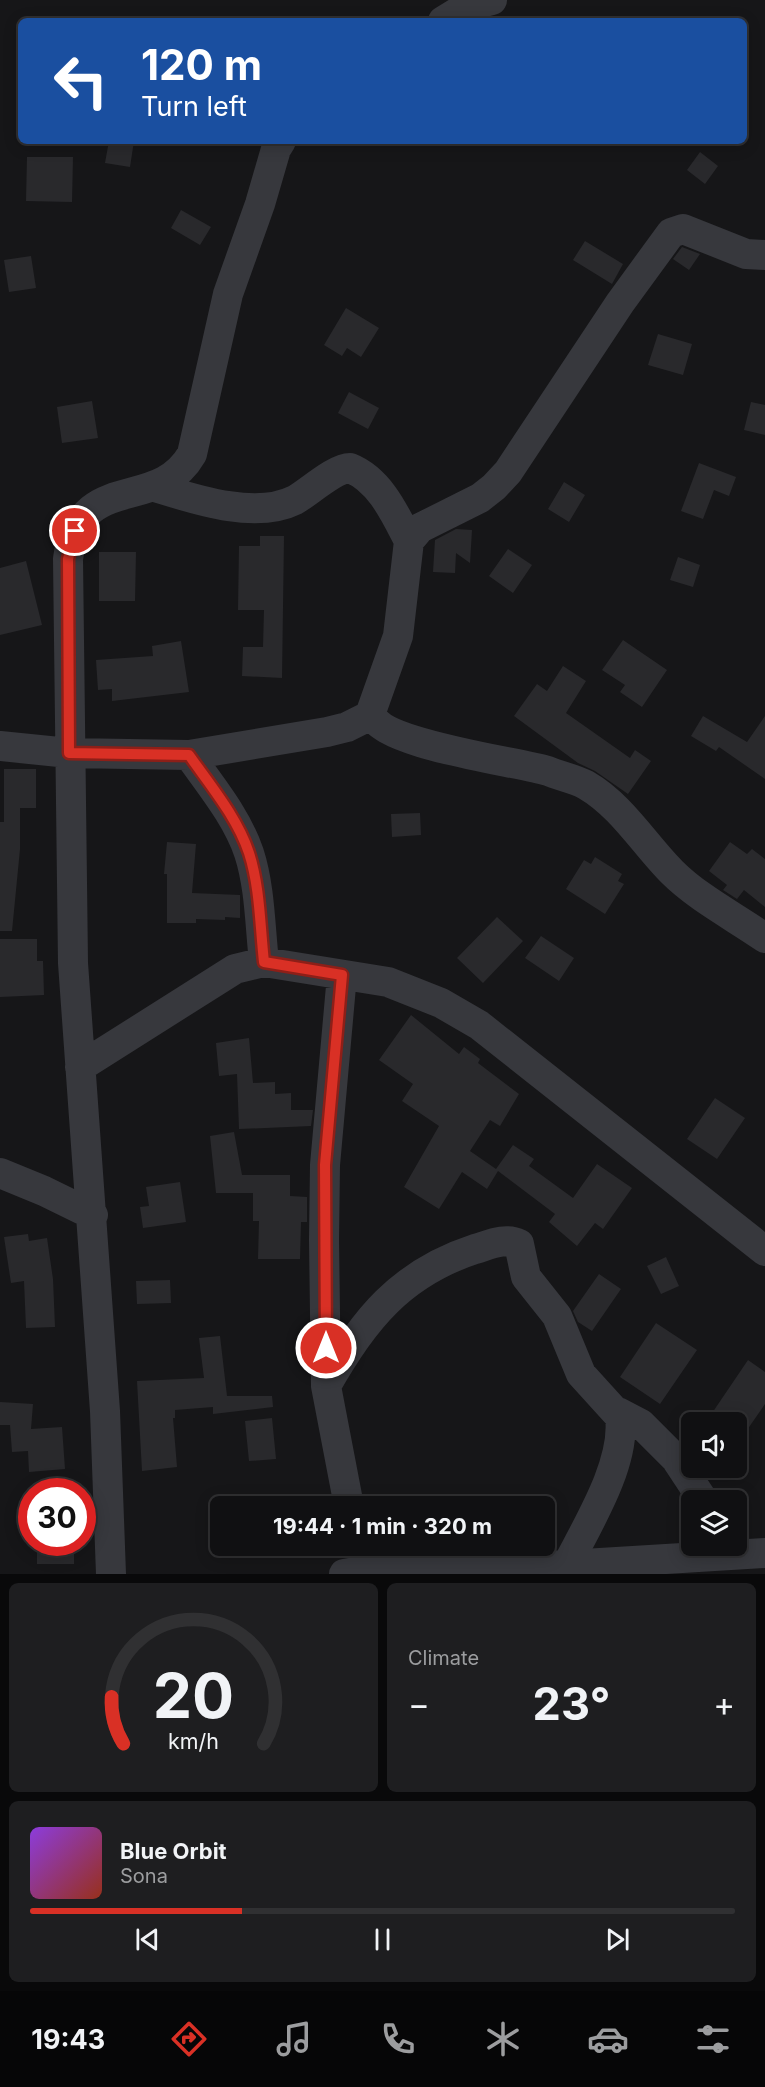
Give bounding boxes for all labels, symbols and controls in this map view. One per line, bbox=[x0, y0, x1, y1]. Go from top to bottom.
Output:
text: 120 m bbox=[141, 39, 262, 90]
icon: left bbox=[42, 42, 120, 120]
text: Turn left bbox=[141, 90, 247, 123]
pin bbox=[49, 505, 100, 556]
icon: arrive bbox=[58, 514, 91, 547]
position arrow bbox=[294, 1316, 358, 1380]
map controls bbox=[681, 1412, 747, 1556]
button: sound bbox=[681, 1412, 747, 1478]
speed limit sign: 30 bbox=[18, 1478, 96, 1556]
button: layers bbox=[681, 1490, 747, 1556]
text: 19:44 · 1 min · 320 m bbox=[273, 1513, 492, 1539]
text: Climate bbox=[408, 1646, 479, 1670]
text: 20 bbox=[153, 1658, 234, 1733]
text: 23° bbox=[533, 1676, 610, 1731]
text: − bbox=[408, 1684, 430, 1724]
text: + bbox=[713, 1684, 735, 1724]
text: km/h bbox=[168, 1729, 219, 1755]
text: Blue Orbit bbox=[120, 1838, 227, 1864]
text: Sona bbox=[120, 1864, 168, 1888]
icon: previous bbox=[131, 1923, 164, 1956]
icon: pause bbox=[366, 1923, 399, 1956]
icon: next bbox=[601, 1923, 634, 1956]
icon: directions bbox=[168, 2018, 210, 2060]
icon: music bbox=[273, 2018, 315, 2060]
icon: phone bbox=[377, 2018, 419, 2060]
icon: climate bbox=[482, 2018, 524, 2060]
icon: car bbox=[587, 2018, 629, 2060]
icon: filters bbox=[692, 2018, 734, 2060]
text: 19:43 bbox=[31, 2023, 105, 2056]

